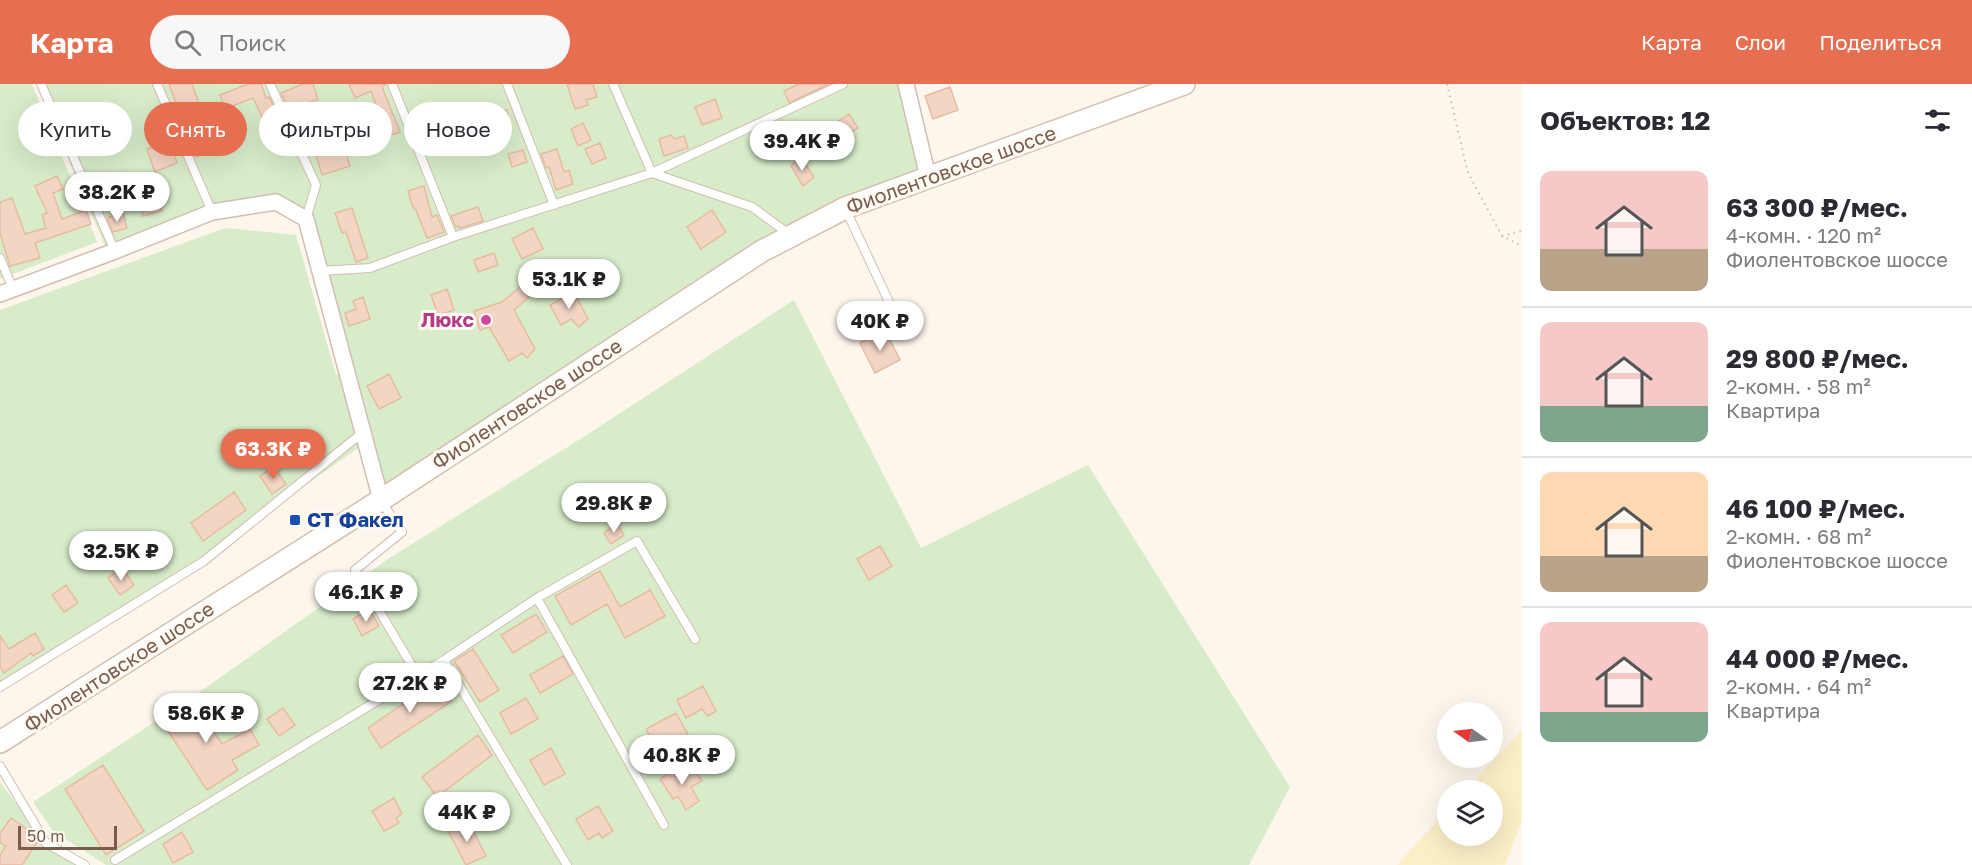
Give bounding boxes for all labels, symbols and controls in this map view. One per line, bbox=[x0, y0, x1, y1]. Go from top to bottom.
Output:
search box bbox=[150, 15, 570, 69]
text: Карта bbox=[30, 26, 114, 59]
icon: search bbox=[171, 26, 204, 59]
text: Поиск bbox=[219, 29, 286, 56]
text: Карта bbox=[1641, 29, 1702, 55]
text: Слои bbox=[1735, 29, 1786, 55]
text: Поделиться bbox=[1819, 29, 1942, 55]
chip: Купить bbox=[18, 102, 132, 156]
chip: Снять bbox=[144, 102, 247, 156]
chip: Фильтры bbox=[259, 102, 392, 156]
chip: Новое bbox=[404, 102, 512, 156]
icon: filters bbox=[1921, 104, 1954, 137]
text: Объектов: 12 bbox=[1540, 105, 1710, 136]
street label: Фиолентовское шоссе bbox=[842, 120, 1059, 218]
pin: 39.4K ₽ bbox=[747, 121, 857, 172]
text: 39.4K ₽ bbox=[764, 128, 840, 152]
pin: 38.2K ₽ bbox=[62, 172, 172, 223]
text: 38.2K ₽ bbox=[79, 179, 155, 203]
text: 63 300 ₽/мес. bbox=[1726, 192, 1908, 223]
icon: home bbox=[1588, 195, 1660, 267]
text: 4-комн. · 120 m² bbox=[1726, 223, 1881, 247]
text: Фиолентовское шоссе bbox=[1726, 247, 1948, 271]
pin: 53.1K ₽ bbox=[514, 259, 624, 310]
text: 53.1K ₽ bbox=[532, 266, 606, 290]
pin: 40K ₽ bbox=[838, 301, 922, 352]
place label: Люкс bbox=[421, 307, 474, 331]
text: 40K ₽ bbox=[851, 308, 909, 332]
marker: Люкс bbox=[479, 313, 493, 327]
street label: Фиолентовское шоссе bbox=[427, 333, 626, 474]
text: 29 800 ₽/мес. bbox=[1726, 343, 1909, 374]
icon: home bbox=[1588, 346, 1660, 418]
text: 2-комн. · 58 m² bbox=[1726, 374, 1871, 398]
text: Квартира bbox=[1726, 398, 1820, 422]
pin: 63.3K ₽ bbox=[218, 429, 328, 480]
text: 63.3K ₽ bbox=[235, 436, 311, 460]
pin: 29.8K ₽ bbox=[559, 483, 669, 534]
text: 29.8K ₽ bbox=[575, 490, 653, 514]
text: 46 100 ₽/мес. bbox=[1726, 493, 1906, 524]
icon: home bbox=[1588, 496, 1660, 568]
place label: СТ Факел bbox=[307, 507, 404, 531]
marker: СТ Факел bbox=[288, 513, 302, 527]
text: 2-комн. · 68 m² bbox=[1726, 524, 1871, 548]
pin: 32.5K ₽ bbox=[66, 531, 176, 582]
text: 32.5K ₽ bbox=[83, 538, 159, 562]
text: Фиолентовское шоссе bbox=[1726, 548, 1948, 572]
pin: 46.1K ₽ bbox=[311, 572, 421, 623]
text: 46.1K ₽ bbox=[329, 579, 403, 603]
street label: Фиолентовское шоссе bbox=[19, 596, 218, 737]
text: 44 000 ₽/мес. bbox=[1726, 643, 1909, 674]
icon: home bbox=[1588, 646, 1660, 718]
pin: 27.2K ₽ bbox=[355, 663, 465, 714]
text: 27.2K ₽ bbox=[373, 670, 447, 694]
text: 2-комн. · 64 m² bbox=[1726, 674, 1871, 698]
pin: 58.6K ₽ bbox=[151, 693, 261, 744]
text: Квартира bbox=[1726, 698, 1820, 722]
text: 58.6K ₽ bbox=[167, 700, 245, 724]
north arrow bbox=[1437, 702, 1503, 768]
map controls bbox=[1437, 702, 1503, 846]
pin: 40.8K ₽ bbox=[627, 735, 737, 786]
text: 40.8K ₽ bbox=[643, 742, 721, 766]
button: layers bbox=[1437, 780, 1503, 846]
pin: 44K ₽ bbox=[425, 792, 509, 843]
text: 44K ₽ bbox=[438, 799, 496, 823]
scale bar bbox=[18, 823, 117, 850]
text: 50 m bbox=[27, 826, 64, 846]

